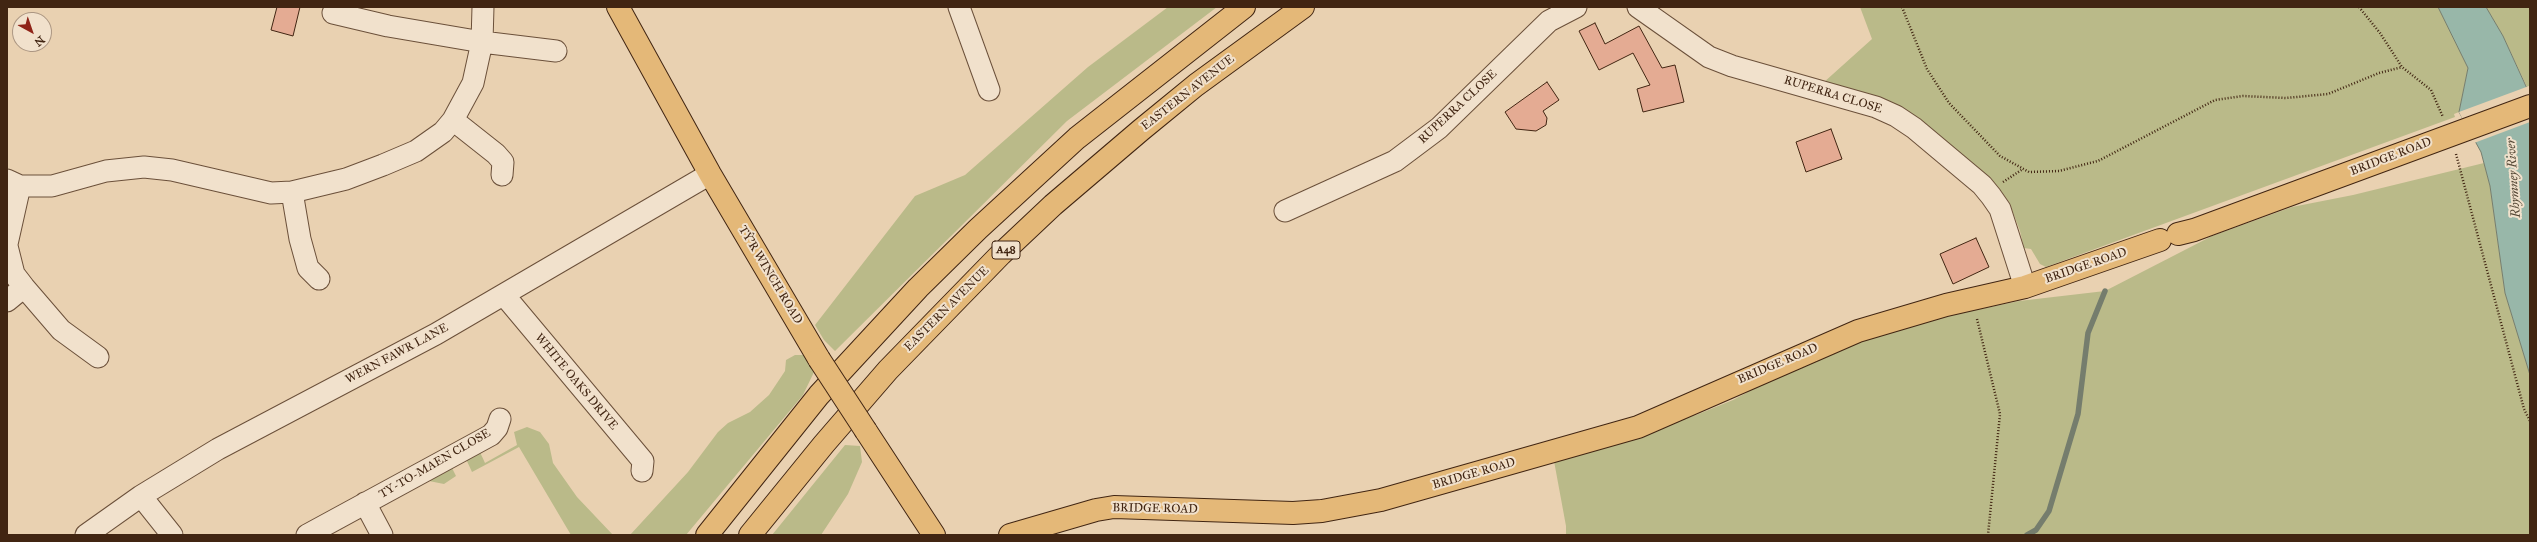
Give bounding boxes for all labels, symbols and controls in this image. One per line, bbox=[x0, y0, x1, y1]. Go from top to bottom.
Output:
north arrow bbox=[12, 12, 52, 52]
text: N bbox=[32, 33, 47, 49]
street label: EASTERN AVENUE bbox=[1139, 52, 1237, 134]
street label: RUPERRA CLOSE bbox=[1416, 67, 1500, 147]
street label: RUPERRA CLOSE bbox=[1782, 73, 1884, 117]
street label: BRIDGE ROAD bbox=[2348, 135, 2434, 179]
water label: Rhymney River bbox=[2503, 138, 2525, 218]
street label: TŶ'R WINCH ROAD bbox=[735, 223, 805, 327]
road number: A48 bbox=[992, 241, 1020, 259]
street label: BRIDGE ROAD bbox=[2043, 245, 2129, 287]
street label: EASTERN AVENUE bbox=[902, 264, 992, 354]
street label: WERN FAWR LANE bbox=[343, 321, 451, 387]
street label: WHITE OAKS DRIVE bbox=[532, 331, 620, 433]
street label: BRIDGE ROAD bbox=[1736, 341, 1820, 387]
street label: TY-TO-MAEN CLOSE bbox=[377, 426, 493, 502]
street label: BRIDGE ROAD bbox=[1431, 455, 1517, 493]
street label: BRIDGE ROAD bbox=[1112, 501, 1198, 517]

